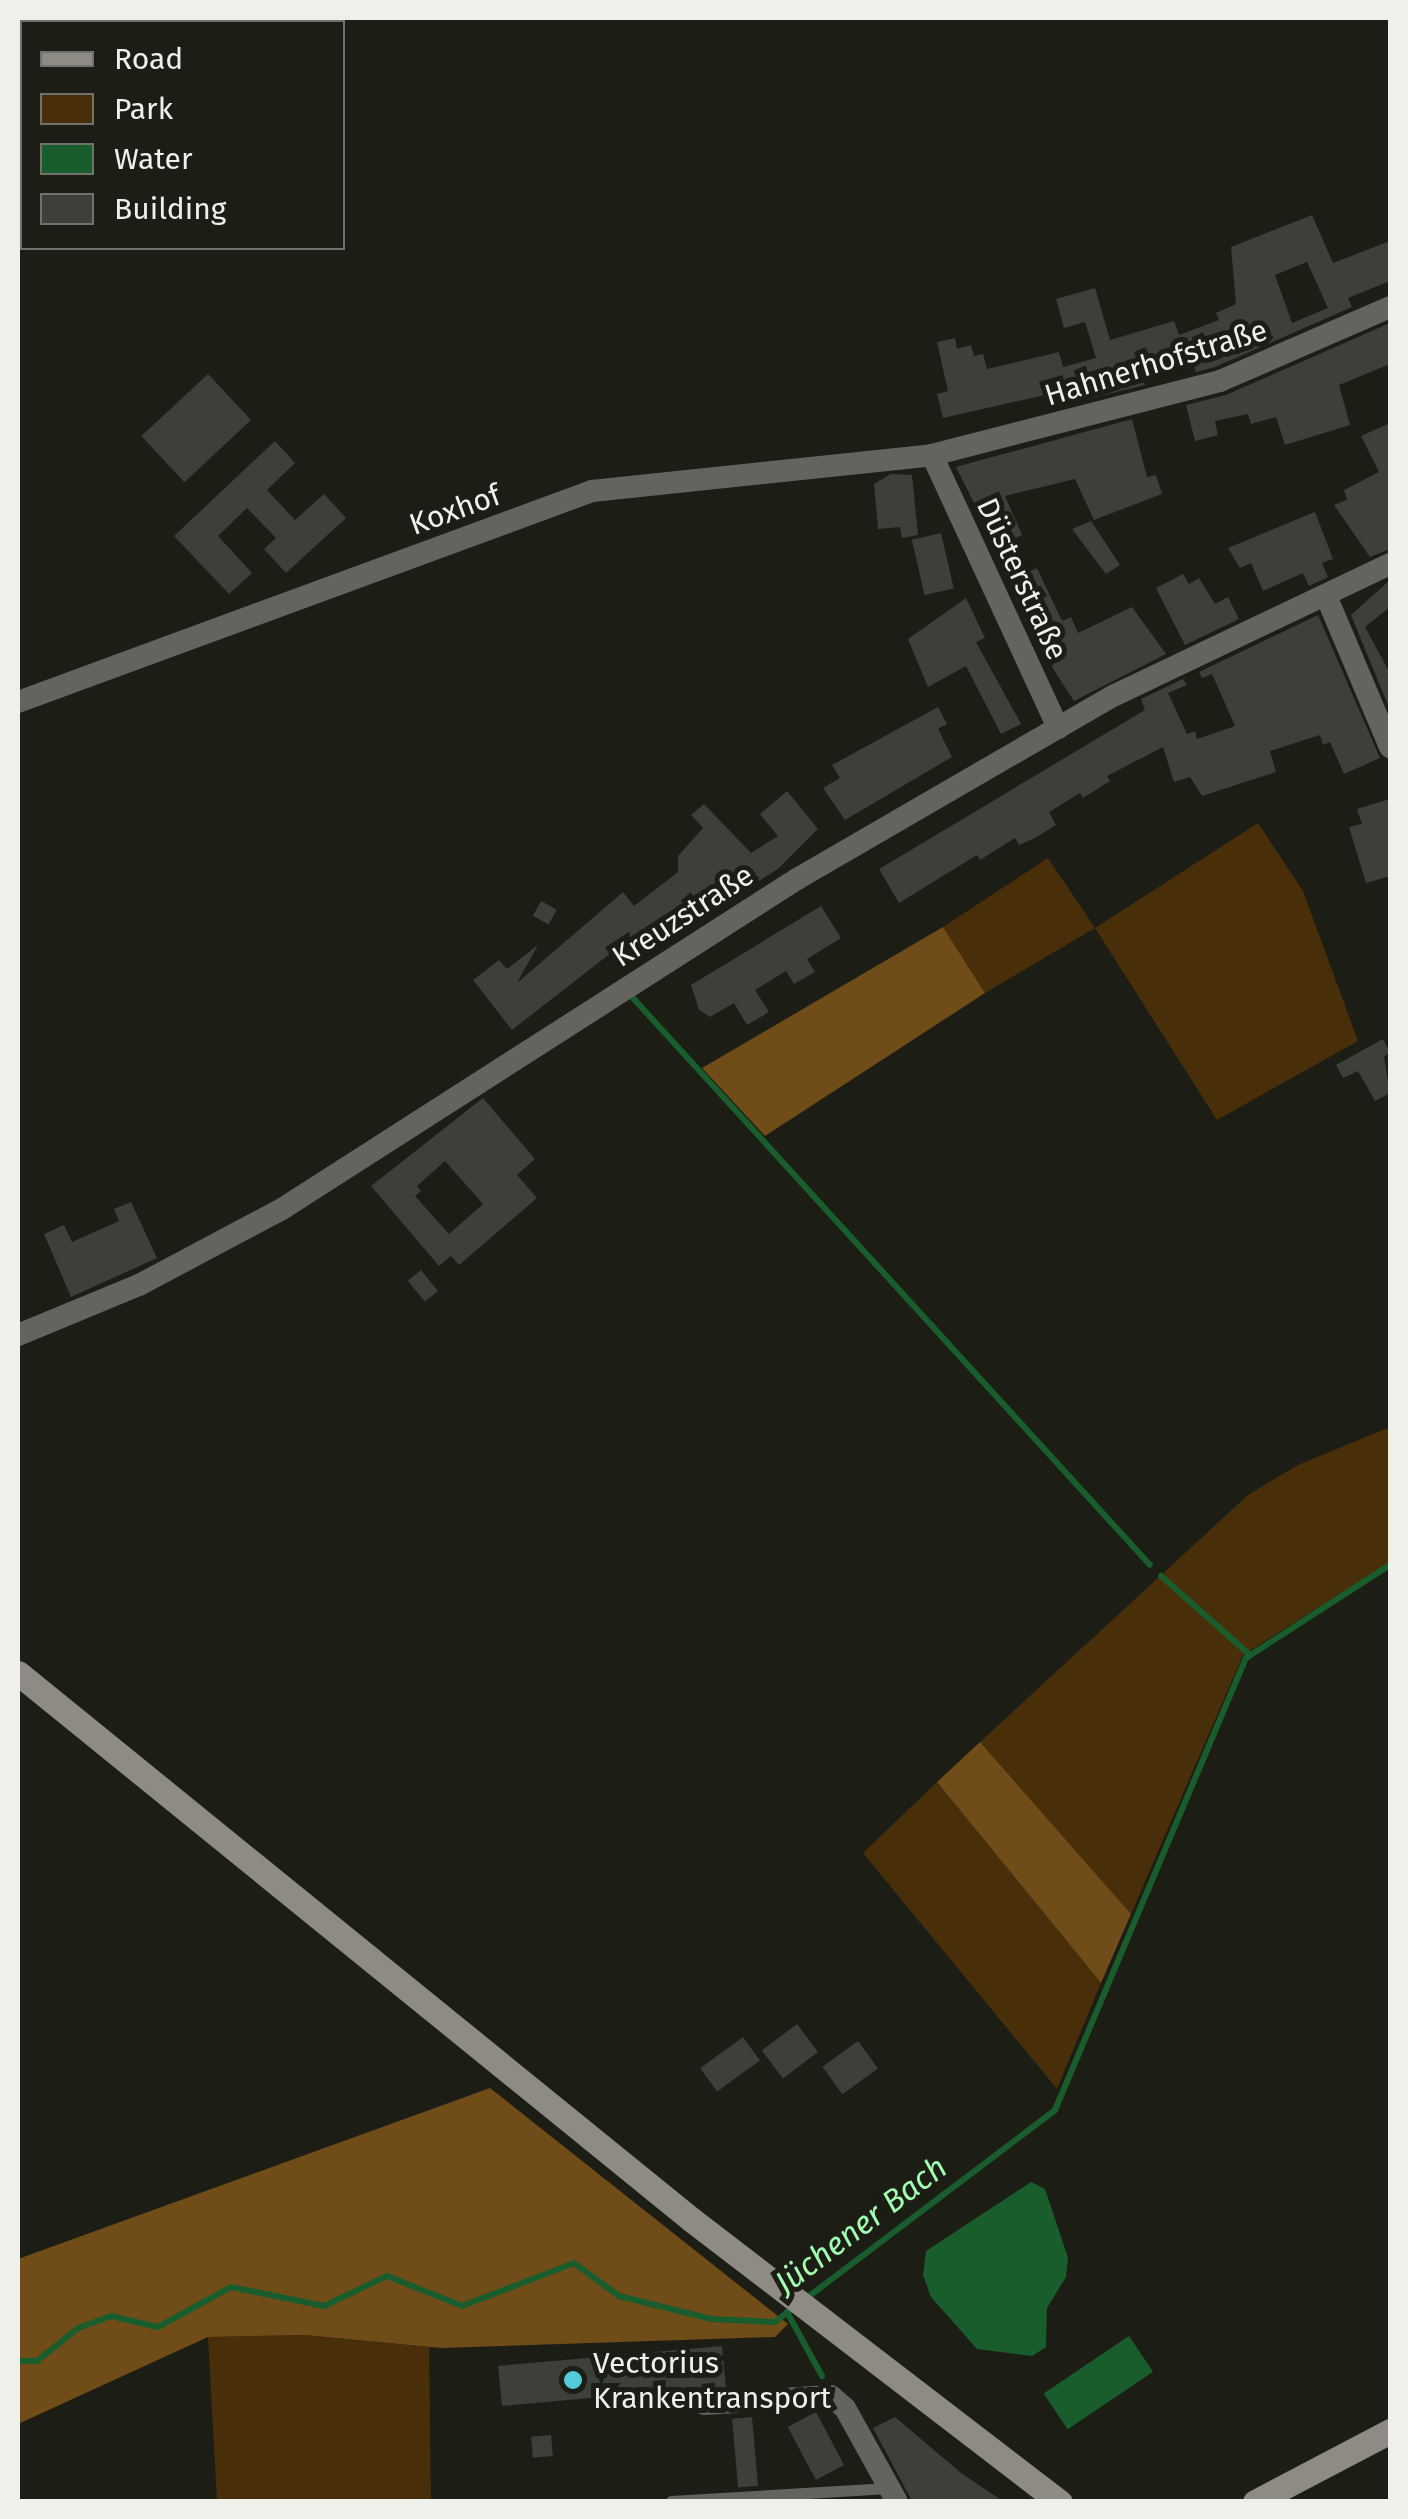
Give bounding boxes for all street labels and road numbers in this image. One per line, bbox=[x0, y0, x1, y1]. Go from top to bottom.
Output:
street label: Hahnerhofstraße bbox=[1040, 312, 1272, 414]
street label: Koxhof bbox=[405, 477, 505, 543]
street label: Düsterstraße bbox=[969, 492, 1075, 666]
street label: Kreuzstraße bbox=[606, 857, 760, 975]

